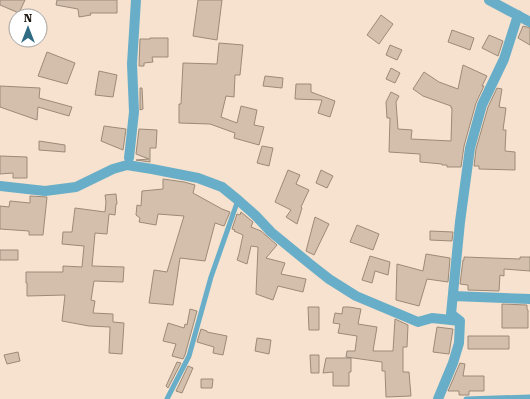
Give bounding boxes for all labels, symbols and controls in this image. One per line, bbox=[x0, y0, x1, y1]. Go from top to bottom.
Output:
north arrow bbox=[8, 8, 48, 48]
text: N bbox=[24, 12, 33, 25]

